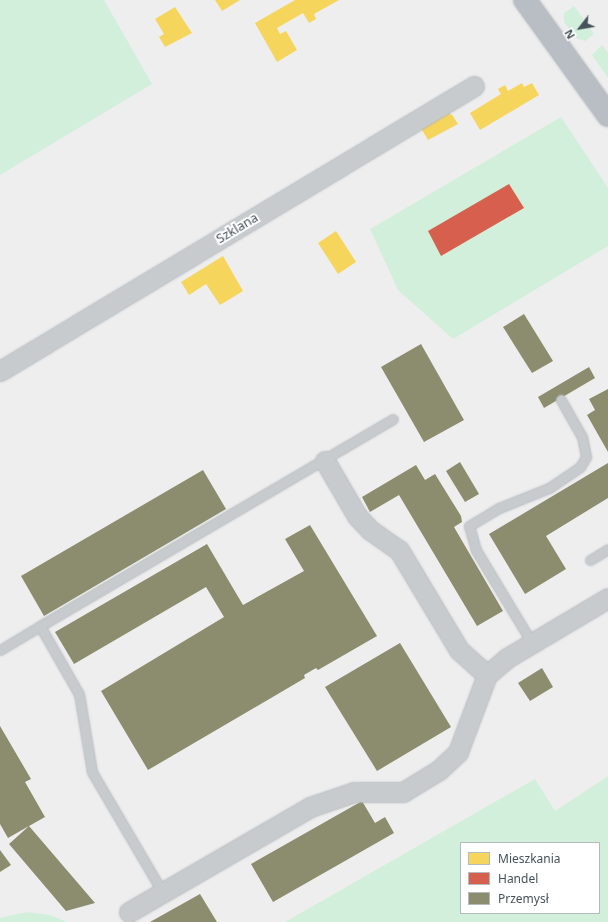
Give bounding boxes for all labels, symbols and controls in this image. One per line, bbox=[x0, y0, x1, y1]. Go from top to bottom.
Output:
north arrow bbox=[560, 8, 600, 48]
text: N bbox=[561, 27, 578, 42]
street label: Szklana bbox=[213, 209, 261, 247]
legend bbox=[460, 842, 600, 914]
text: Mieszkania bbox=[498, 850, 561, 867]
text: Handel bbox=[498, 870, 538, 887]
text: Przemysł bbox=[498, 890, 549, 907]

